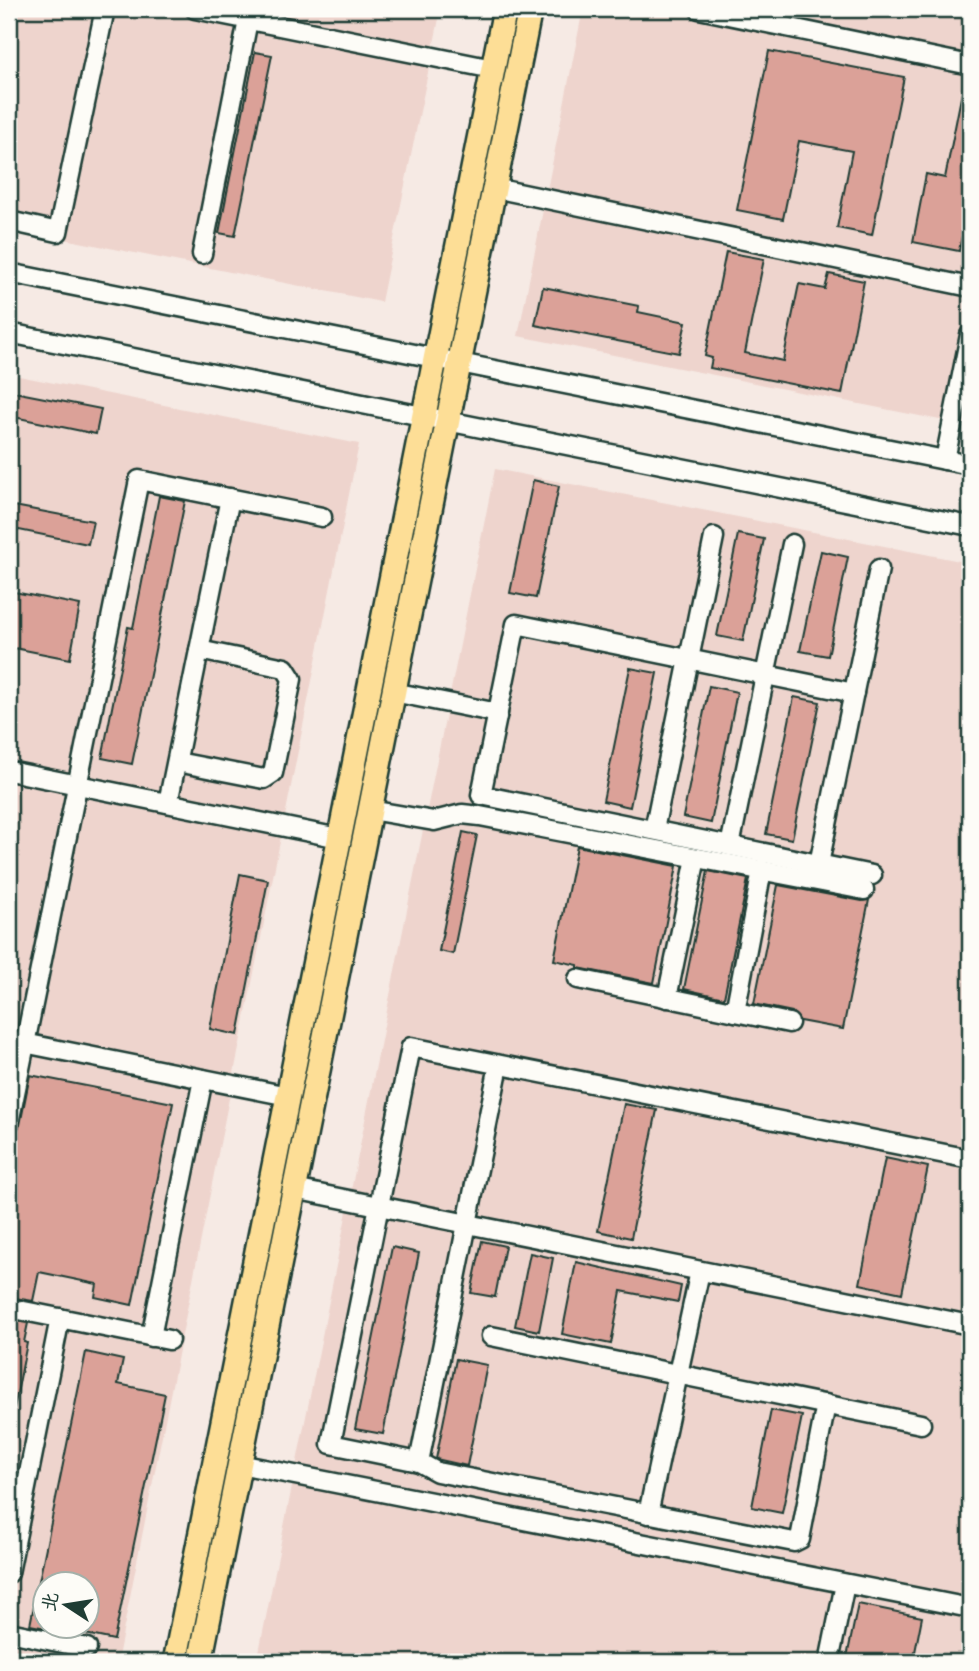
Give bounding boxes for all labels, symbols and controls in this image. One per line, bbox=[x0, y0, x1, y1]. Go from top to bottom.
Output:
north arrow bbox=[32, 1570, 102, 1640]
text: 北 bbox=[33, 1589, 64, 1613]

